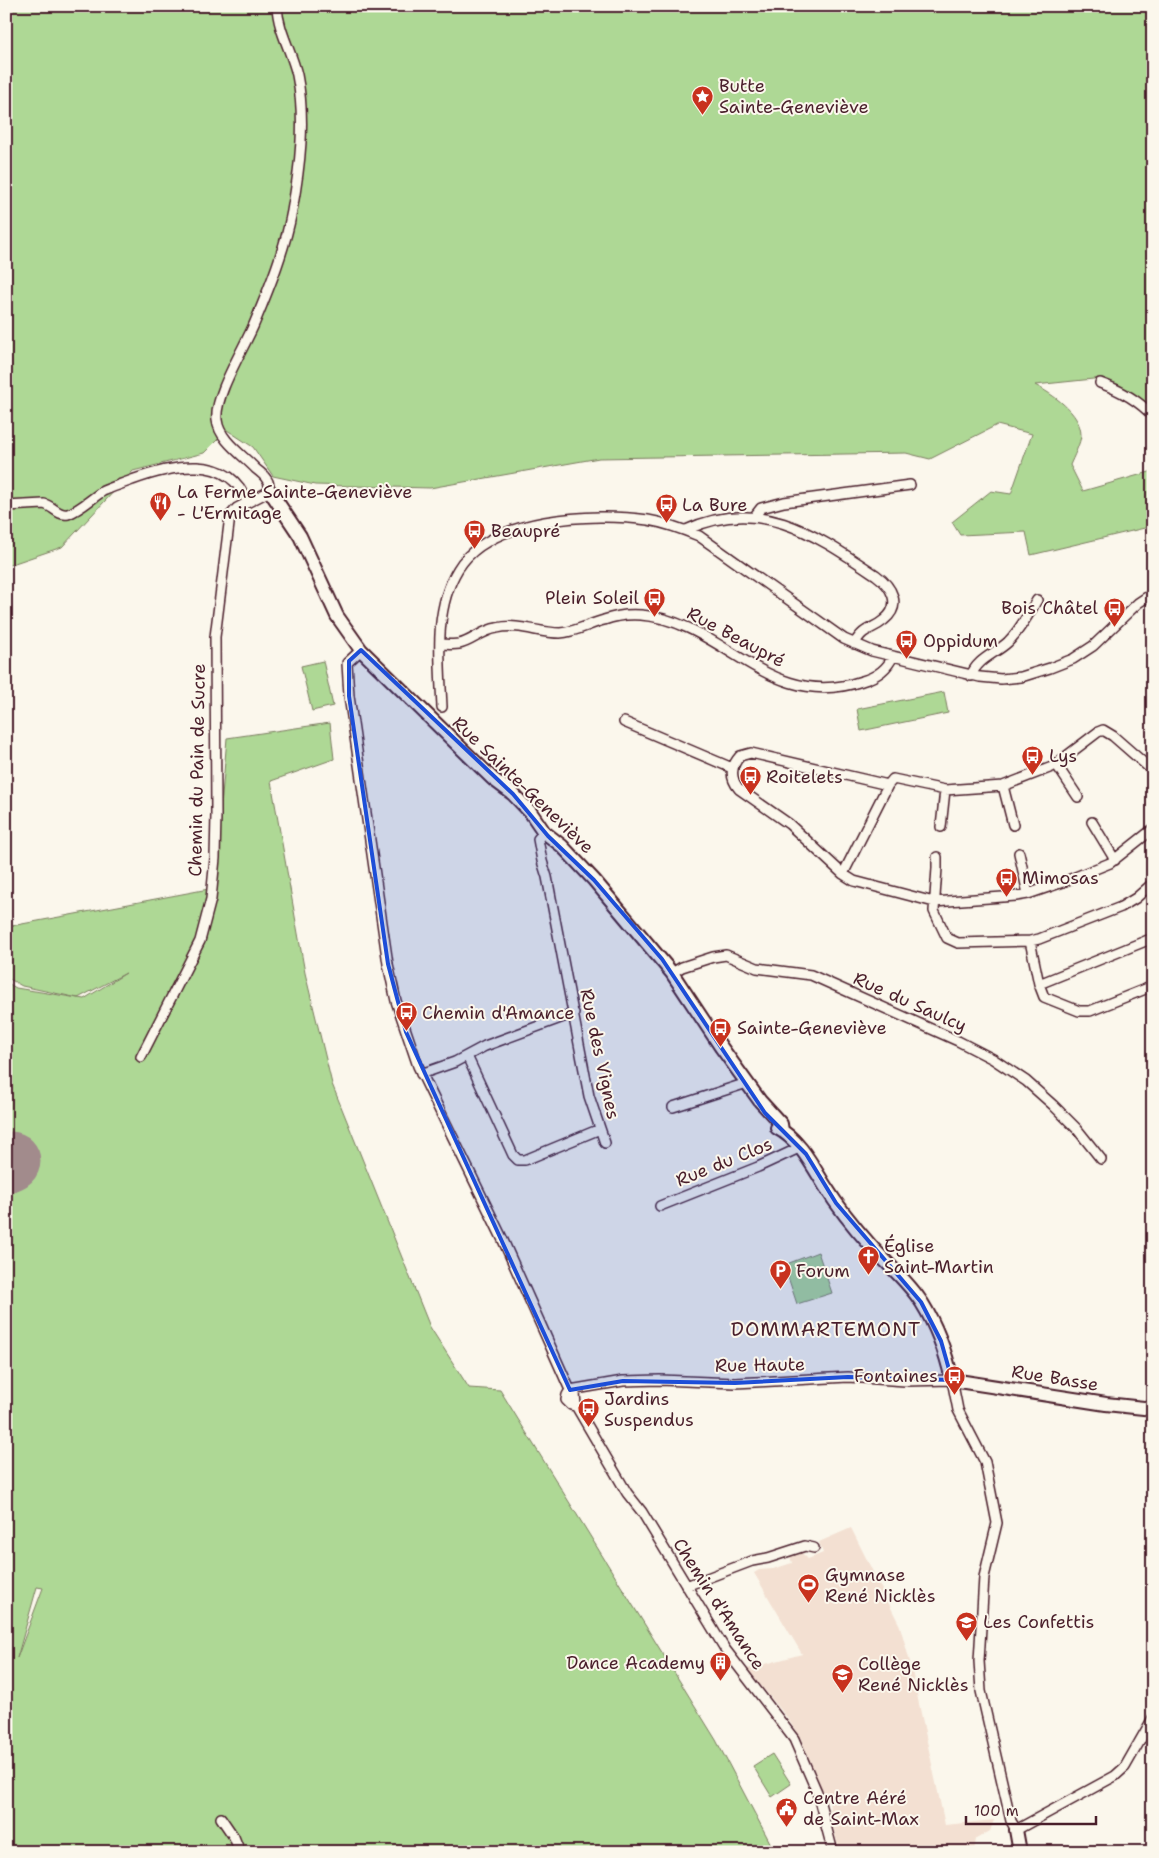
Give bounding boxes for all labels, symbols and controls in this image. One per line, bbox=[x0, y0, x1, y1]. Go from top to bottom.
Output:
place label: Butte Sainte-Geneviève bbox=[719, 74, 869, 119]
place icon: Butte Sainte-Geneviève bbox=[691, 84, 715, 115]
place label: La Ferme Sainte-Geneviève - L'Ermitage bbox=[177, 480, 412, 525]
restaurant icon: La Ferme Sainte-Geneviève - L'Ermitage bbox=[149, 490, 173, 521]
bus stop icon: La Bure bbox=[654, 493, 678, 524]
place label: La Bure bbox=[682, 493, 747, 517]
bus stop icon: Beaupré bbox=[463, 519, 487, 550]
place label: Beaupré bbox=[491, 519, 560, 543]
place label: Plein Soleil bbox=[545, 586, 640, 610]
bus stop icon: Plein Soleil bbox=[643, 586, 667, 617]
place label: Bois Châtel bbox=[1001, 596, 1099, 620]
bus stop icon: Bois Châtel bbox=[1102, 596, 1126, 627]
street label: Rue Beaupré bbox=[683, 601, 789, 673]
bus stop icon: Oppidum bbox=[895, 629, 919, 660]
place label: Oppidum bbox=[923, 629, 998, 653]
street label: Chemin du Pain de Sucre bbox=[183, 663, 211, 877]
street label: Rue Sainte-Geneviève bbox=[447, 711, 599, 859]
bus stop icon: Lys bbox=[1021, 744, 1045, 775]
place label: Lys bbox=[1049, 744, 1077, 768]
bus stop icon: Roitelets bbox=[738, 765, 762, 796]
place label: Roitelets bbox=[766, 765, 843, 789]
bus stop icon: Mimosas bbox=[994, 866, 1018, 897]
place label: Mimosas bbox=[1022, 866, 1099, 890]
street label: Rue du Saulcy bbox=[849, 966, 971, 1038]
street label: Rue des Vignes bbox=[574, 987, 626, 1121]
bus stop icon: Chemin d'Amance bbox=[394, 1001, 418, 1032]
place label: Chemin d'Amance bbox=[422, 1001, 575, 1025]
bus stop icon: Sainte-Geneviève bbox=[709, 1016, 733, 1047]
place label: Sainte-Geneviève bbox=[737, 1016, 887, 1040]
street label: Rue du Clos bbox=[672, 1132, 776, 1192]
place label: Église Saint-Martin bbox=[884, 1234, 994, 1279]
church icon: Église Saint-Martin bbox=[856, 1244, 880, 1275]
parking icon: Forum bbox=[768, 1259, 792, 1290]
place label: Forum bbox=[796, 1259, 850, 1283]
district label: DOMMARTEMONT bbox=[731, 1316, 921, 1342]
street label: Rue Haute bbox=[715, 1352, 805, 1378]
street label: Rue Basse bbox=[1010, 1359, 1100, 1397]
place label: Fontaines bbox=[854, 1364, 938, 1388]
bus stop icon: Fontaines bbox=[942, 1364, 966, 1395]
place label: Jardins Suspendus bbox=[604, 1387, 694, 1432]
bus stop icon: Jardins Suspendus bbox=[576, 1397, 600, 1428]
street label: Chemin d'Amance bbox=[667, 1534, 771, 1674]
place label: Gymnase René Nicklès bbox=[825, 1563, 936, 1608]
sports icon: Gymnase René Nicklès bbox=[797, 1573, 821, 1604]
school or university icon: Les Confettis bbox=[955, 1610, 979, 1641]
place label: Les Confettis bbox=[983, 1610, 1094, 1634]
place label: Dance Academy bbox=[566, 1651, 705, 1675]
building icon: Dance Academy bbox=[709, 1651, 733, 1682]
place label: Collège René Nicklès bbox=[858, 1652, 969, 1697]
school or university icon: Collège René Nicklès bbox=[830, 1662, 854, 1693]
place label: Centre Aéré de Saint-Max bbox=[803, 1786, 919, 1831]
scale bar bbox=[966, 1793, 1096, 1825]
public building icon: Centre Aéré de Saint-Max bbox=[775, 1796, 799, 1827]
text: 100 m bbox=[974, 1801, 1019, 1821]

